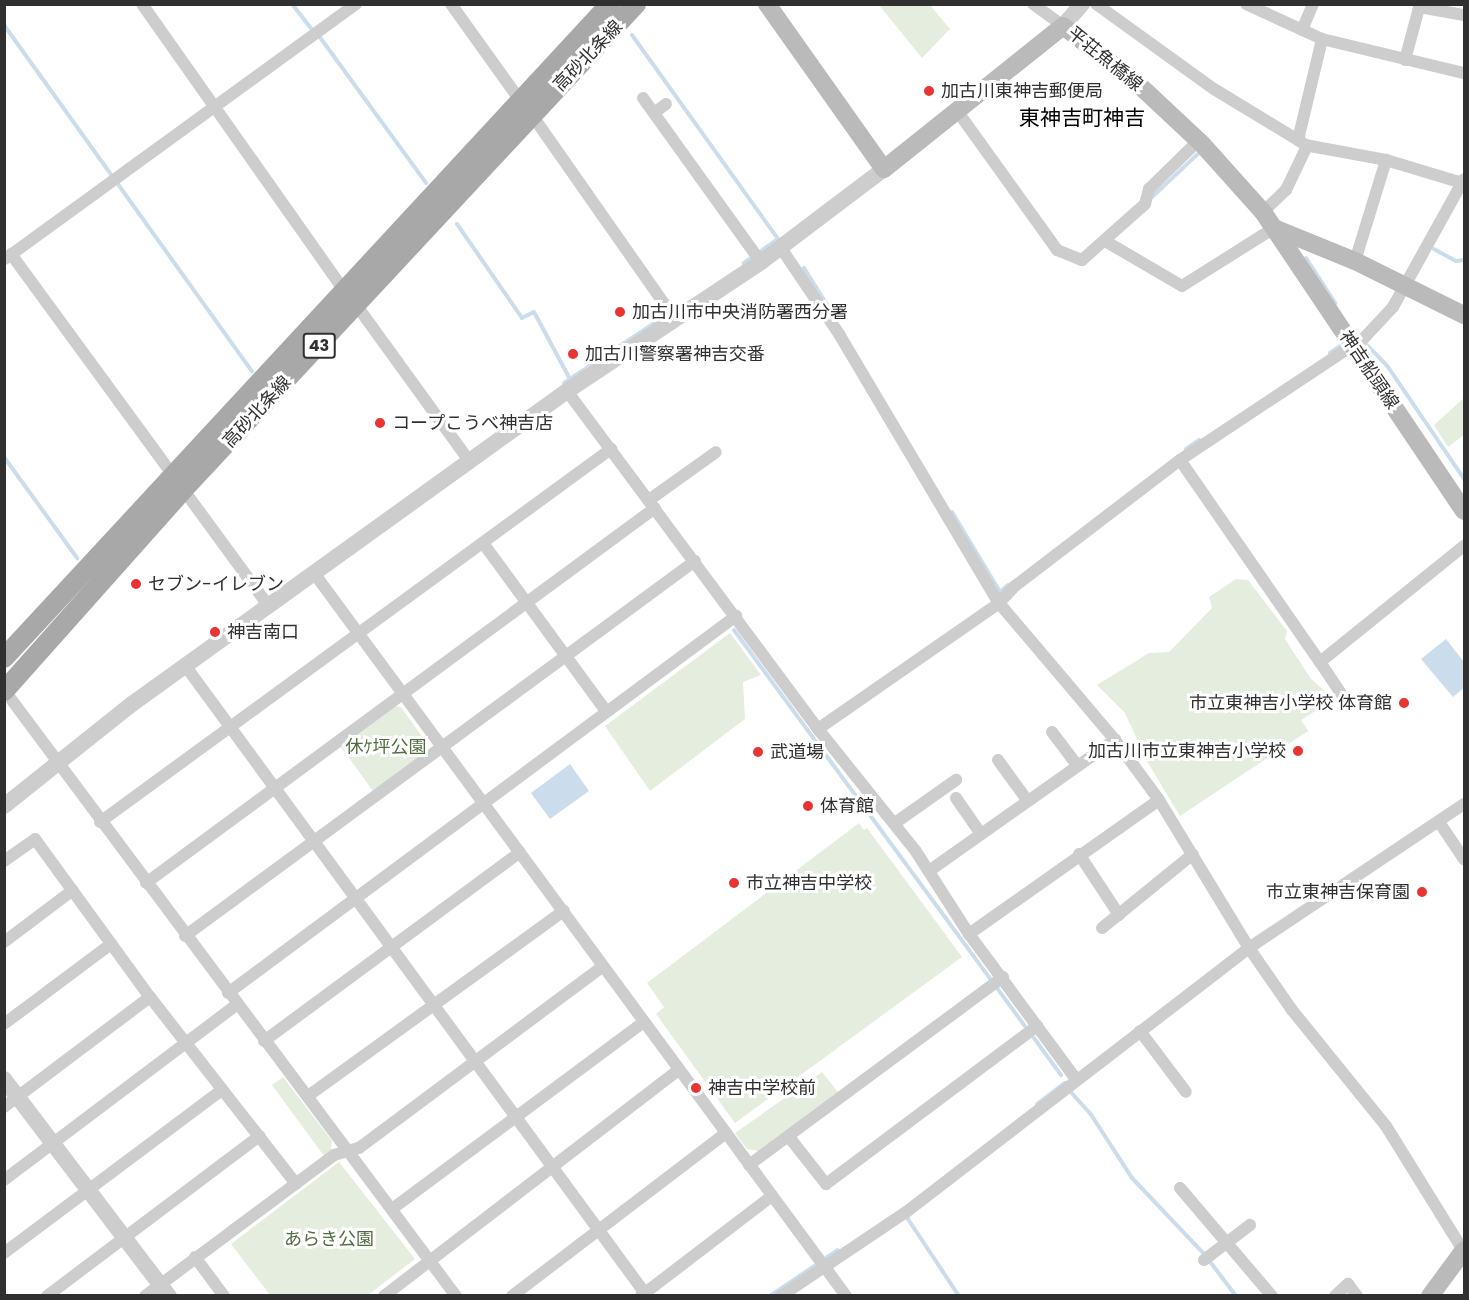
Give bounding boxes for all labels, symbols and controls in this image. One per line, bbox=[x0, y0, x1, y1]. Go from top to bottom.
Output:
street label: 高砂北条線 bbox=[549, 16, 627, 96]
street label: 平荘魚橋線 bbox=[1063, 22, 1147, 96]
place label: 加古川東神吉郵便局 bbox=[941, 80, 1103, 102]
marker: 加古川東神吉郵便局 bbox=[922, 84, 936, 98]
district label: 東神吉町神吉 bbox=[1019, 105, 1145, 131]
place label: 加古川市中央消防署西分署 bbox=[632, 301, 848, 323]
marker: 加古川市中央消防署西分署 bbox=[613, 305, 627, 319]
street label: 神吉船頭線 bbox=[1335, 327, 1403, 413]
road number: 43 bbox=[302, 333, 336, 359]
place label: 加古川警察署神吉交番 bbox=[585, 343, 765, 365]
marker: 加古川警察署神吉交番 bbox=[566, 347, 580, 361]
street label: 高砂北条線 bbox=[218, 372, 296, 452]
place label: コープこうべ神吉店 bbox=[392, 412, 554, 434]
marker: コープこうべ神吉店 bbox=[373, 416, 387, 430]
place label: セブン-イレブン bbox=[148, 573, 284, 595]
marker: セブン-イレブン bbox=[129, 577, 143, 591]
place label: 神吉南口 bbox=[227, 621, 299, 643]
marker: 神吉南口 bbox=[208, 625, 222, 639]
place label: 市立東神吉小学校 体育館 bbox=[1189, 692, 1392, 714]
marker: 市立東神吉小学校 体育館 bbox=[1397, 696, 1411, 710]
park label: 休ｹ坪公園 bbox=[346, 736, 426, 758]
place label: 加古川市立東神吉小学校 bbox=[1088, 740, 1286, 762]
place label: 武道場 bbox=[770, 741, 824, 763]
marker: 加古川市立東神吉小学校 bbox=[1291, 744, 1305, 758]
marker: 武道場 bbox=[751, 745, 765, 759]
place label: 体育館 bbox=[820, 795, 874, 817]
marker: 体育館 bbox=[801, 799, 815, 813]
place label: 市立神吉中学校 bbox=[746, 872, 872, 894]
marker: 市立神吉中学校 bbox=[727, 876, 741, 890]
place label: 市立東神吉保育園 bbox=[1266, 881, 1410, 903]
marker: 市立東神吉保育園 bbox=[1415, 885, 1429, 899]
place label: 神吉中学校前 bbox=[708, 1077, 816, 1099]
marker: 神吉中学校前 bbox=[689, 1081, 703, 1095]
park label: あらき公園 bbox=[284, 1228, 374, 1250]

